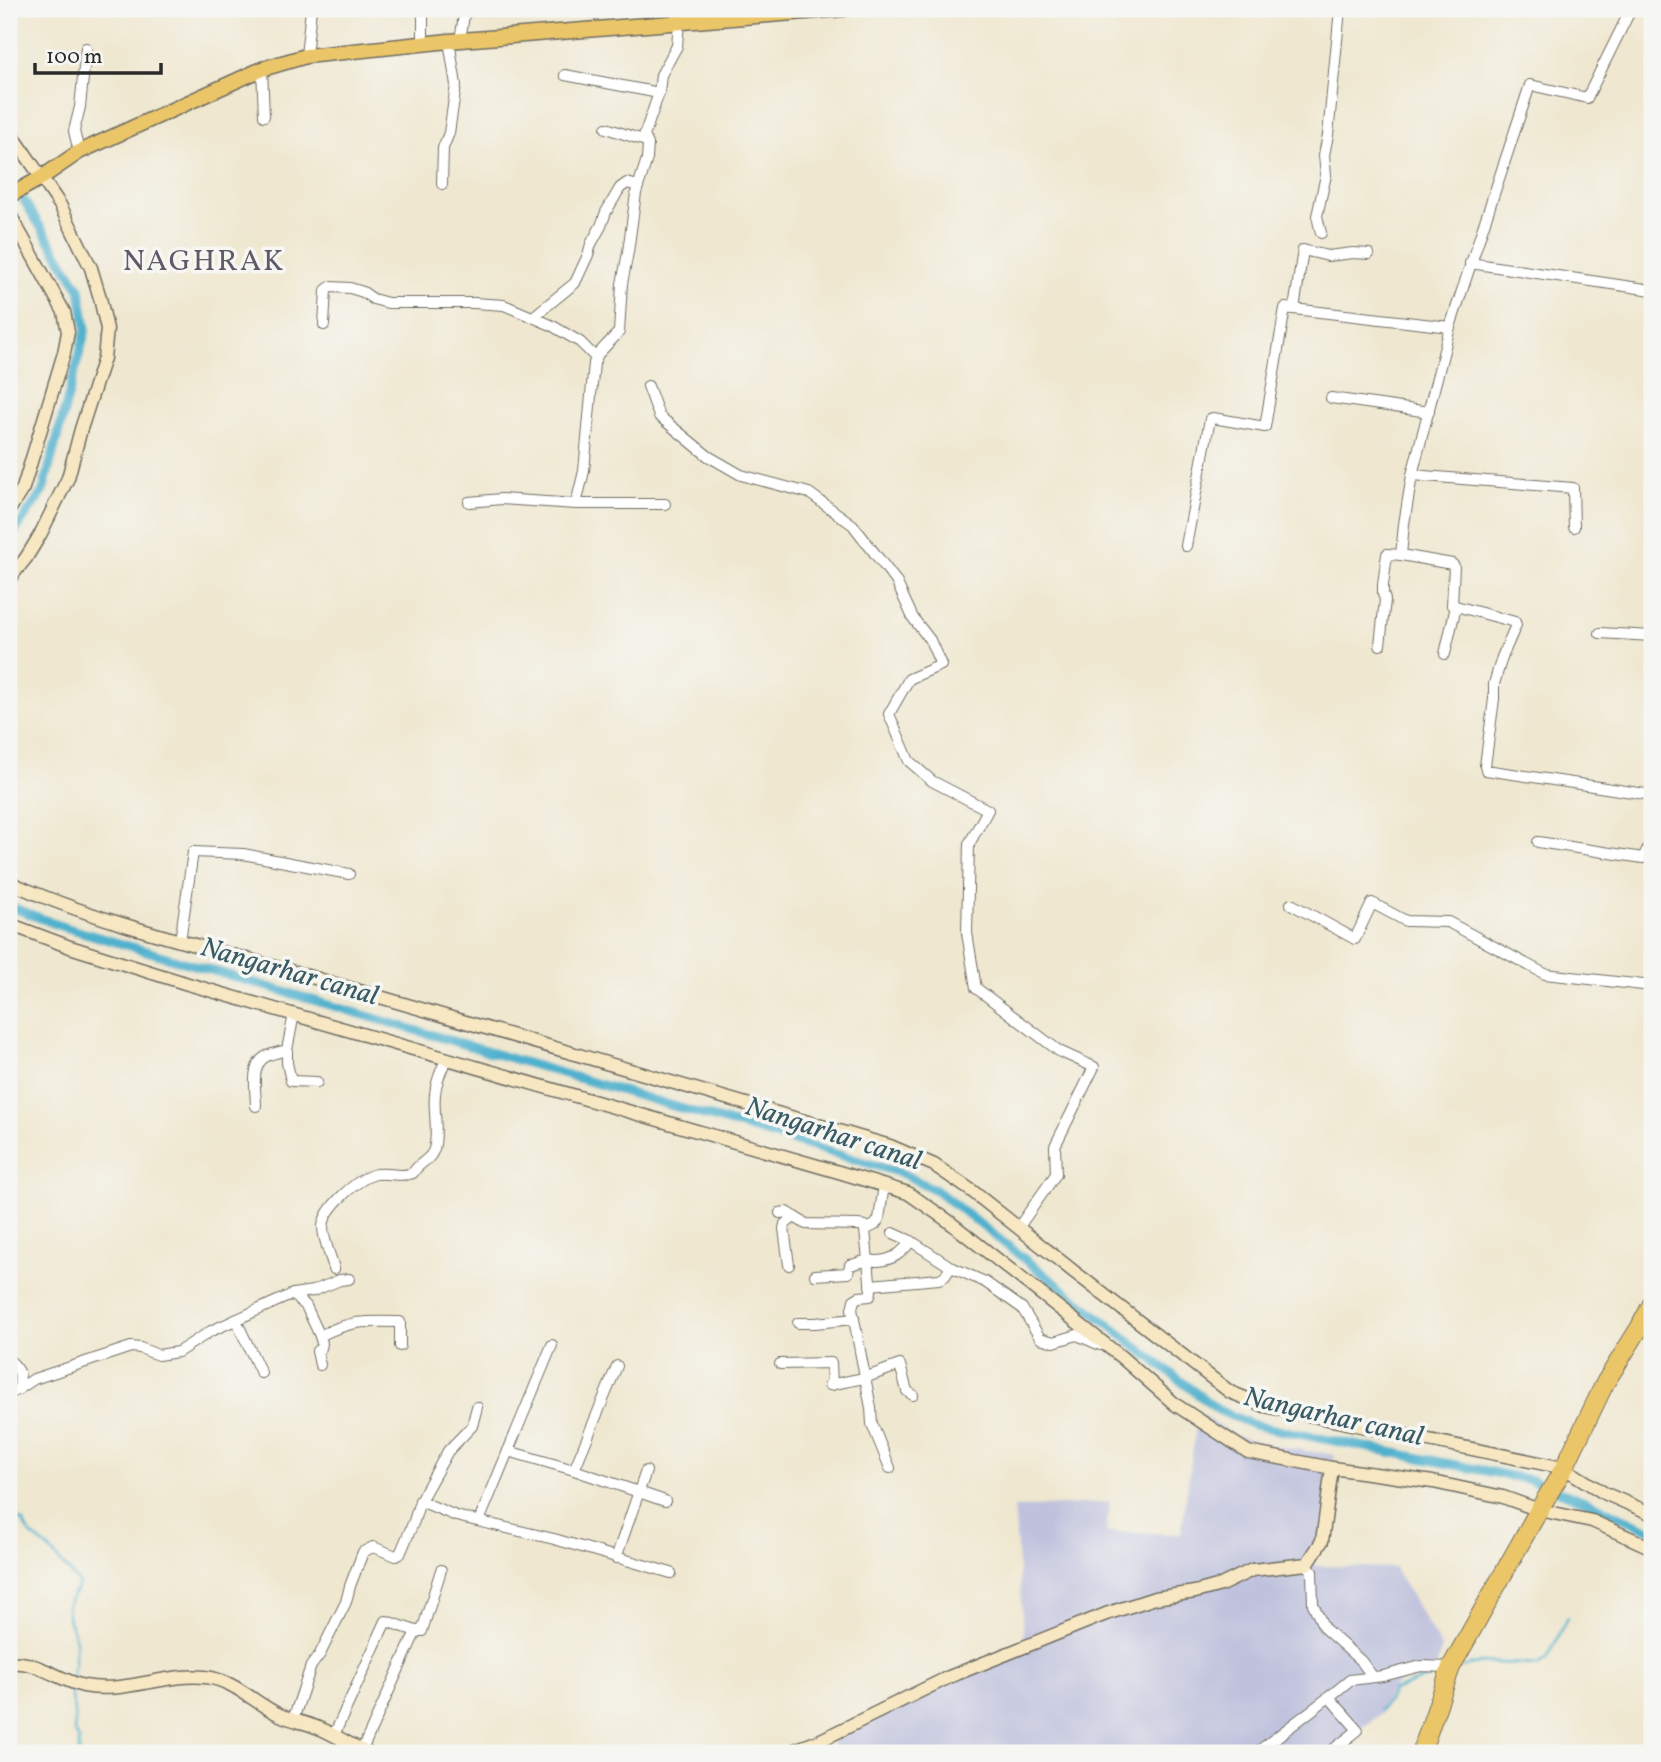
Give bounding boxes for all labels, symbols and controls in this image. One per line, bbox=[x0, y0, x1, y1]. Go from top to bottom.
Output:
scale bar bbox=[35, 32, 161, 76]
text: 100 m bbox=[46, 43, 103, 72]
district label: NAGHRAK bbox=[123, 241, 285, 283]
water label: Nangarhar canal bbox=[196, 928, 383, 1016]
water label: Nangarhar canal bbox=[740, 1088, 926, 1181]
water label: Nangarhar canal bbox=[1240, 1378, 1427, 1457]

